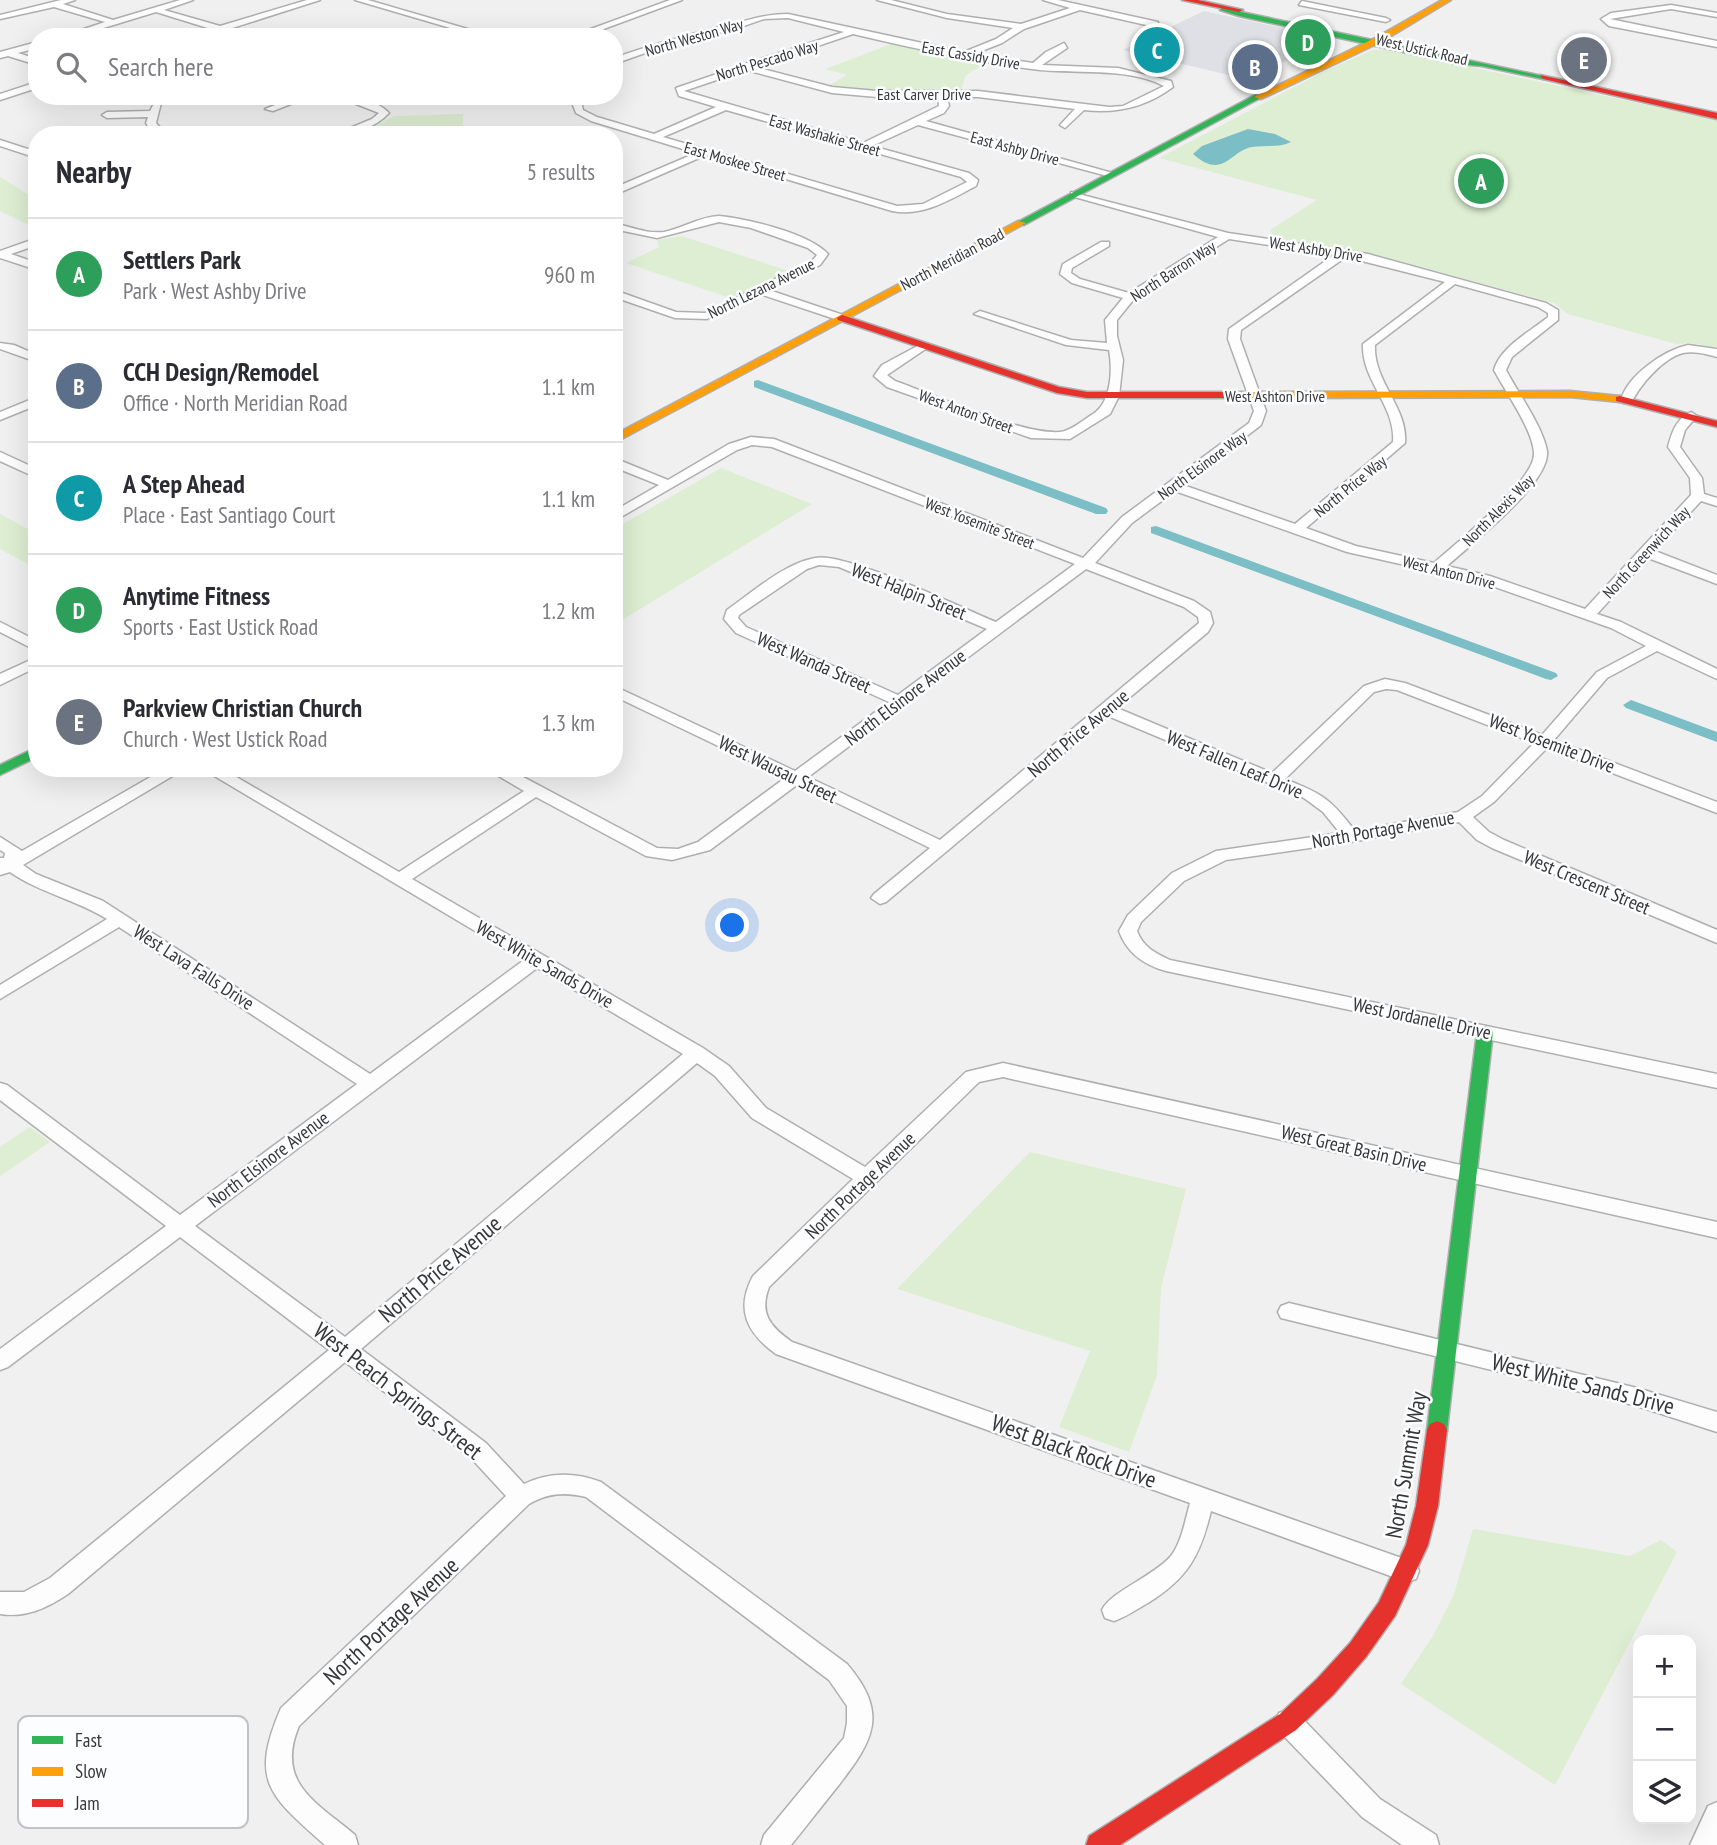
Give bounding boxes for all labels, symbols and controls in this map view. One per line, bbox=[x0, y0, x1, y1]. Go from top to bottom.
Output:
street label: North Weston Way bbox=[643, 13, 745, 61]
pin: D bbox=[1285, 16, 1331, 68]
pin: C bbox=[1134, 24, 1180, 76]
search box bbox=[28, 28, 623, 105]
street label: West Ustick Road bbox=[1374, 29, 1470, 69]
pin: E bbox=[1561, 34, 1607, 86]
street label: North Pescado Way bbox=[714, 35, 820, 85]
street label: East Cassidy Drive bbox=[920, 37, 1022, 73]
pin: B bbox=[1232, 41, 1278, 93]
icon: search bbox=[52, 48, 90, 86]
text: Search here bbox=[108, 50, 214, 83]
street label: East Carver Drive bbox=[877, 84, 971, 104]
street label: East Washakie Street bbox=[767, 110, 883, 161]
street label: East Ashby Drive bbox=[969, 127, 1061, 169]
street label: East Moskee Street bbox=[682, 137, 789, 185]
text: Nearby bbox=[56, 152, 131, 191]
pin: A bbox=[1458, 155, 1504, 207]
text: 5 results bbox=[527, 157, 595, 186]
street label: North Meridian Road bbox=[897, 223, 1007, 295]
street label: West Ashby Drive bbox=[1268, 232, 1364, 266]
street label: North Barron Way bbox=[1127, 236, 1219, 306]
text: Settlers Park bbox=[123, 243, 241, 276]
street label: North Lezana Avenue bbox=[704, 253, 818, 323]
text: A bbox=[73, 260, 85, 289]
text: 960 m bbox=[544, 260, 595, 289]
text: Park · West Ashby Drive bbox=[123, 276, 307, 305]
text: CCH Design/Remodel bbox=[123, 355, 318, 388]
text: B bbox=[73, 372, 85, 401]
text: 1.1 km bbox=[541, 372, 595, 401]
street label: West Anton Street bbox=[916, 385, 1016, 438]
street label: West Ashton Drive bbox=[1225, 386, 1325, 406]
text: Office · North Meridian Road bbox=[123, 388, 348, 417]
street label: North Elsinore Way bbox=[1154, 426, 1250, 504]
street label: North Price Way bbox=[1310, 451, 1390, 521]
text: A Step Ahead bbox=[123, 467, 245, 500]
street label: North Alexis Way bbox=[1458, 470, 1538, 550]
text: C bbox=[74, 484, 84, 513]
text: 1.1 km bbox=[541, 484, 595, 513]
street label: West Yosemite Street bbox=[922, 493, 1038, 553]
text: Place · East Santiago Court bbox=[123, 500, 335, 529]
street label: North Greenwich Way bbox=[1598, 502, 1694, 602]
street label: West Anton Drive bbox=[1401, 551, 1497, 593]
street label: West Halpin Street bbox=[848, 557, 971, 625]
text: Anytime Fitness bbox=[123, 579, 270, 612]
text: D bbox=[73, 596, 85, 625]
text: 1.2 km bbox=[541, 596, 595, 625]
text: Sports · East Ustick Road bbox=[123, 612, 318, 641]
street label: West Wanda Street bbox=[753, 626, 876, 698]
street label: North Elsinore Avenue bbox=[839, 643, 971, 751]
street label: North Price Avenue bbox=[1022, 684, 1134, 782]
text: Parkview Christian Church bbox=[123, 691, 362, 724]
text: E bbox=[74, 708, 84, 737]
text: 1.3 km bbox=[541, 708, 595, 737]
street label: West Yosemite Drive bbox=[1486, 708, 1618, 778]
text: Church · West Ustick Road bbox=[123, 724, 327, 753]
street label: West Fallen Leaf Drive bbox=[1163, 724, 1307, 804]
street label: West Wausau Street bbox=[715, 730, 842, 808]
street label: North Portage Avenue bbox=[1310, 805, 1456, 853]
street label: West Crescent Street bbox=[1520, 845, 1654, 920]
your location bbox=[715, 908, 749, 942]
street label: West White Sands Drive bbox=[472, 915, 618, 1013]
street label: West Lava Falls Drive bbox=[129, 919, 259, 1015]
street label: West Jordanelle Drive bbox=[1351, 992, 1494, 1044]
street label: North Elsinore Avenue bbox=[202, 1105, 334, 1213]
street label: West Great Basin Drive bbox=[1279, 1120, 1429, 1176]
street label: North Portage Avenue bbox=[800, 1126, 920, 1244]
street label: North Price Avenue bbox=[372, 1209, 507, 1328]
street label: West Peach Springs Street bbox=[308, 1316, 489, 1466]
street label: West White Sands Drive bbox=[1489, 1347, 1678, 1420]
street label: North Summit Way bbox=[1378, 1389, 1433, 1541]
street label: West Black Rock Drive bbox=[988, 1407, 1161, 1494]
street label: North Portage Avenue bbox=[317, 1551, 464, 1691]
map controls bbox=[1633, 1635, 1696, 1824]
button: + bbox=[1633, 1635, 1696, 1698]
button: − bbox=[1633, 1698, 1696, 1761]
legend bbox=[18, 1716, 248, 1828]
text: Fast bbox=[75, 1728, 103, 1752]
text: Slow bbox=[75, 1759, 108, 1783]
button: layers bbox=[1633, 1761, 1696, 1824]
text: Jam bbox=[74, 1791, 100, 1815]

